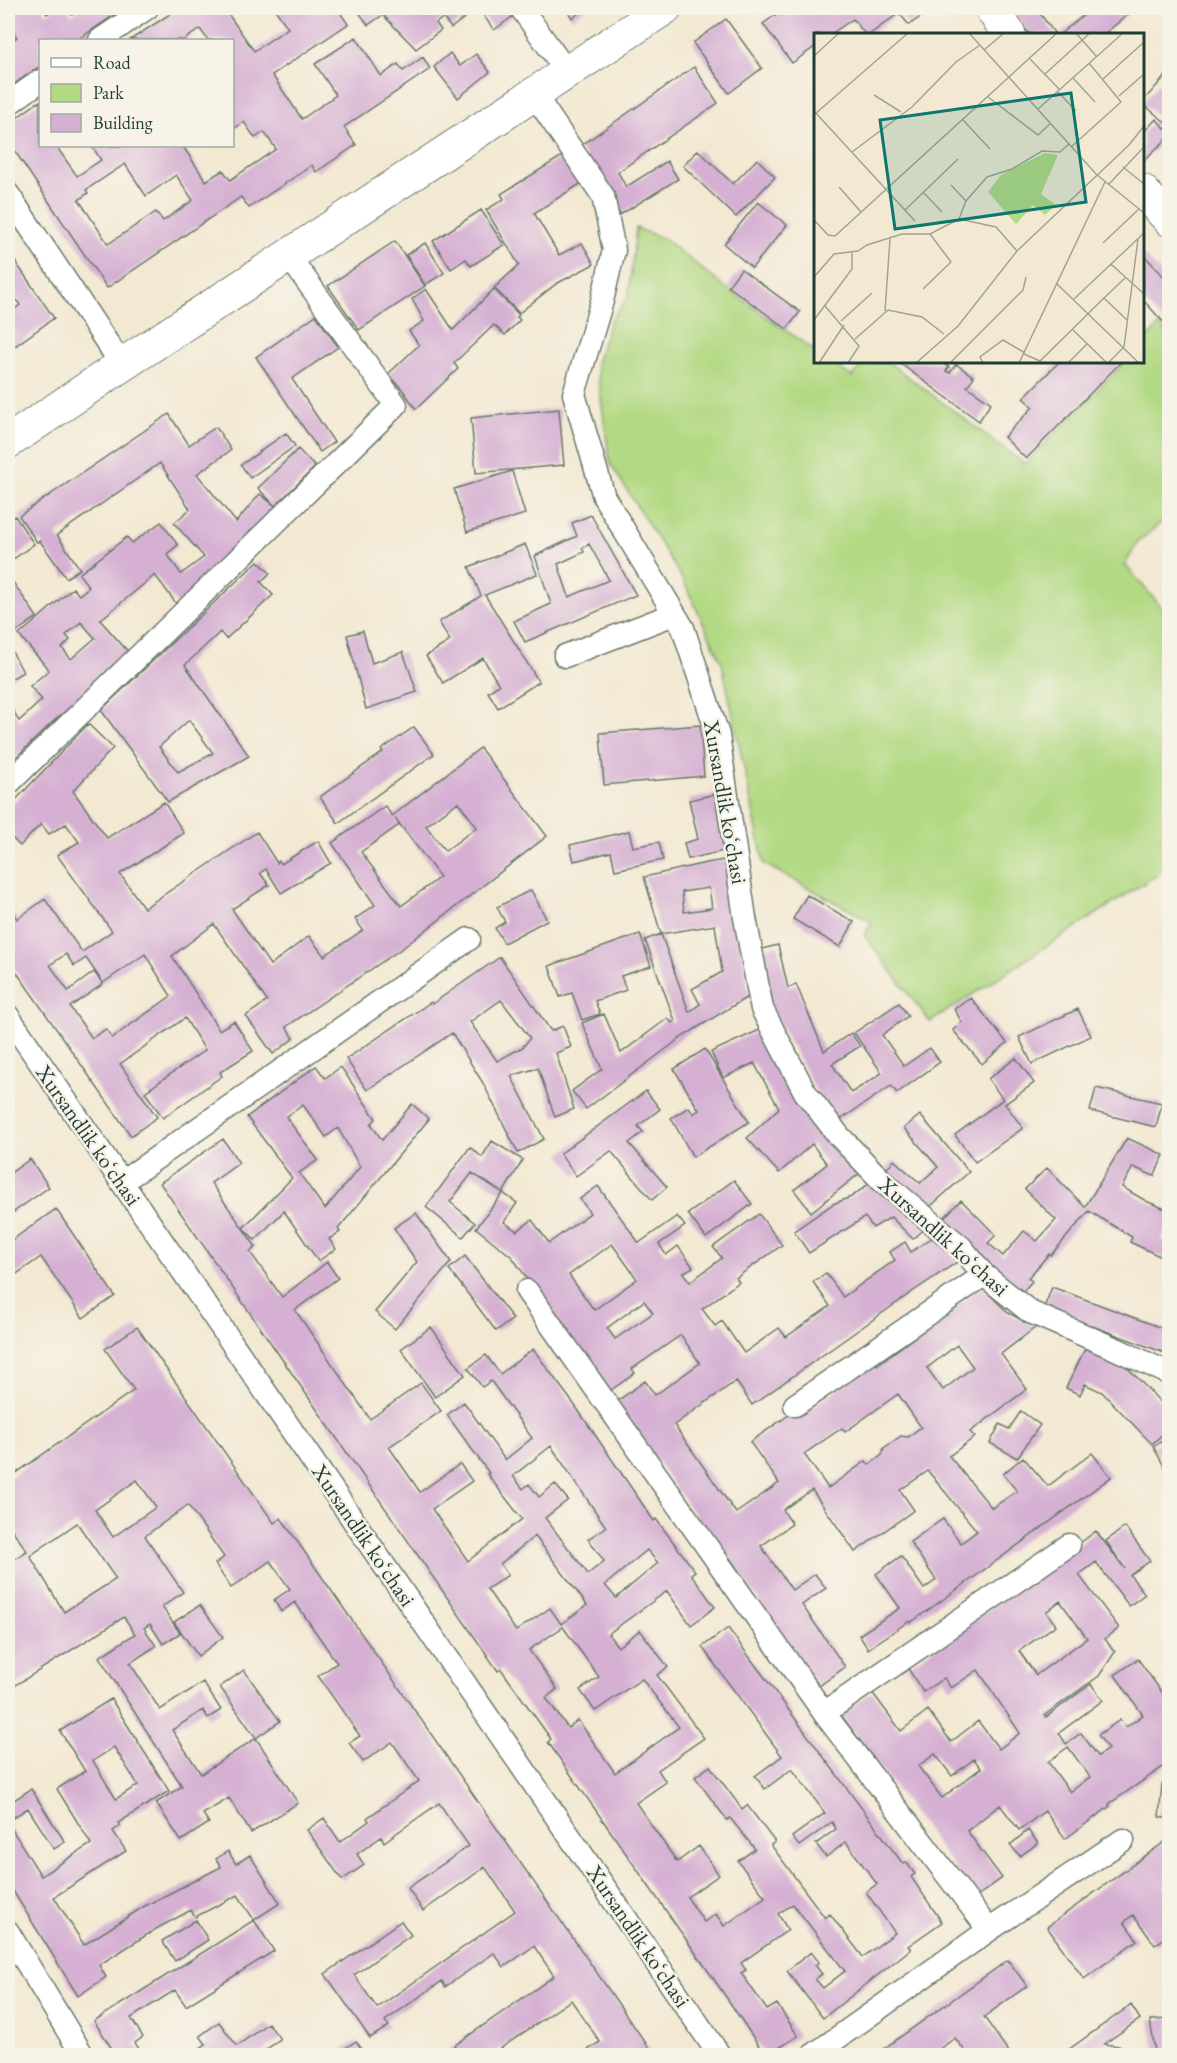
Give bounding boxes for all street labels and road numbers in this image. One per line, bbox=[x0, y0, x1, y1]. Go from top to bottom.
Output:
street label: Xursandlik koʻchasi bbox=[697, 717, 754, 886]
street label: Xursandlik koʻchasi bbox=[29, 1058, 148, 1211]
street label: Xursandlik koʻchasi bbox=[872, 1169, 1015, 1303]
street label: Xursandlik koʻchasi bbox=[305, 1458, 422, 1612]
street label: Xursandlik koʻchasi bbox=[580, 1859, 697, 2013]

